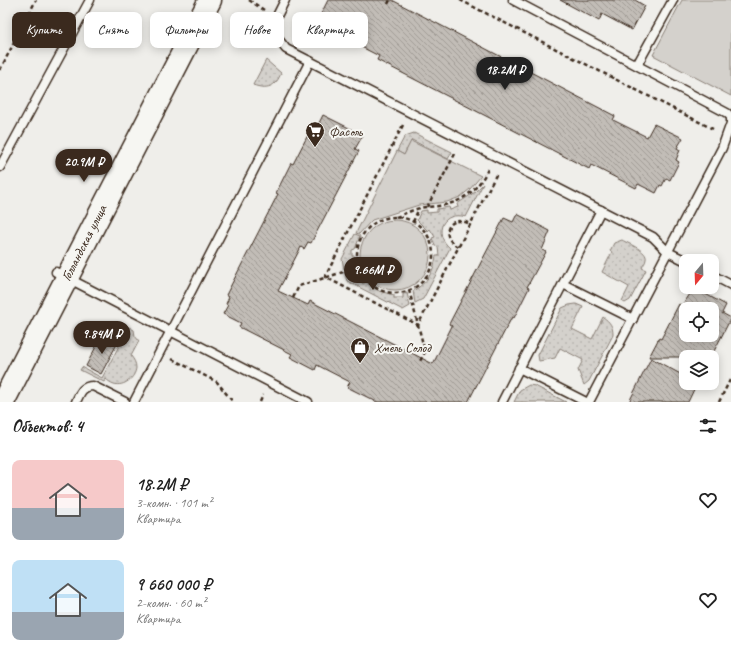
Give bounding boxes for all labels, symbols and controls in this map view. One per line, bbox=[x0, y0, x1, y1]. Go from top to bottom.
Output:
chip: Купить bbox=[12, 12, 76, 48]
chip: Снять bbox=[84, 12, 142, 48]
chip: Фильтры bbox=[150, 12, 222, 48]
chip: Новое bbox=[230, 12, 284, 48]
chip: Квартира bbox=[292, 12, 368, 48]
pin: 18.2M ₽ bbox=[468, 57, 542, 91]
text: 18.2M ₽ bbox=[485, 62, 525, 78]
supermarket icon: Фасоль bbox=[304, 120, 326, 148]
place label: Фасоль bbox=[329, 123, 364, 140]
pin: 20.9M ₽ bbox=[47, 149, 121, 183]
text: 20.9M ₽ bbox=[64, 154, 104, 170]
street label: Голландская улица bbox=[58, 201, 111, 284]
north arrow bbox=[679, 254, 719, 294]
map controls bbox=[679, 254, 719, 390]
pin: 9.66M ₽ bbox=[336, 257, 410, 291]
text: 9.66M ₽ bbox=[353, 262, 393, 278]
button: locate bbox=[679, 302, 719, 342]
pin: 9.84M ₽ bbox=[65, 321, 139, 355]
text: 9.84M ₽ bbox=[82, 326, 122, 342]
shop icon: Хмель Солод bbox=[349, 336, 371, 364]
place label: Хмель Солод bbox=[374, 339, 432, 356]
button: layers bbox=[679, 350, 719, 390]
icon: filters bbox=[697, 415, 719, 437]
text: Объектов: 4 bbox=[12, 416, 83, 437]
text: 18.2M ₽ bbox=[136, 474, 188, 495]
icon: home bbox=[44, 476, 92, 524]
icon: heart bbox=[697, 489, 719, 511]
text: 3-комн. · 101 m² bbox=[136, 495, 212, 511]
text: Квартира bbox=[136, 511, 180, 527]
text: 9 660 000 ₽ bbox=[136, 574, 211, 595]
icon: home bbox=[44, 576, 92, 624]
icon: heart bbox=[697, 589, 719, 611]
text: 2-комн. · 60 m² bbox=[136, 595, 206, 611]
text: Квартира bbox=[136, 611, 180, 627]

